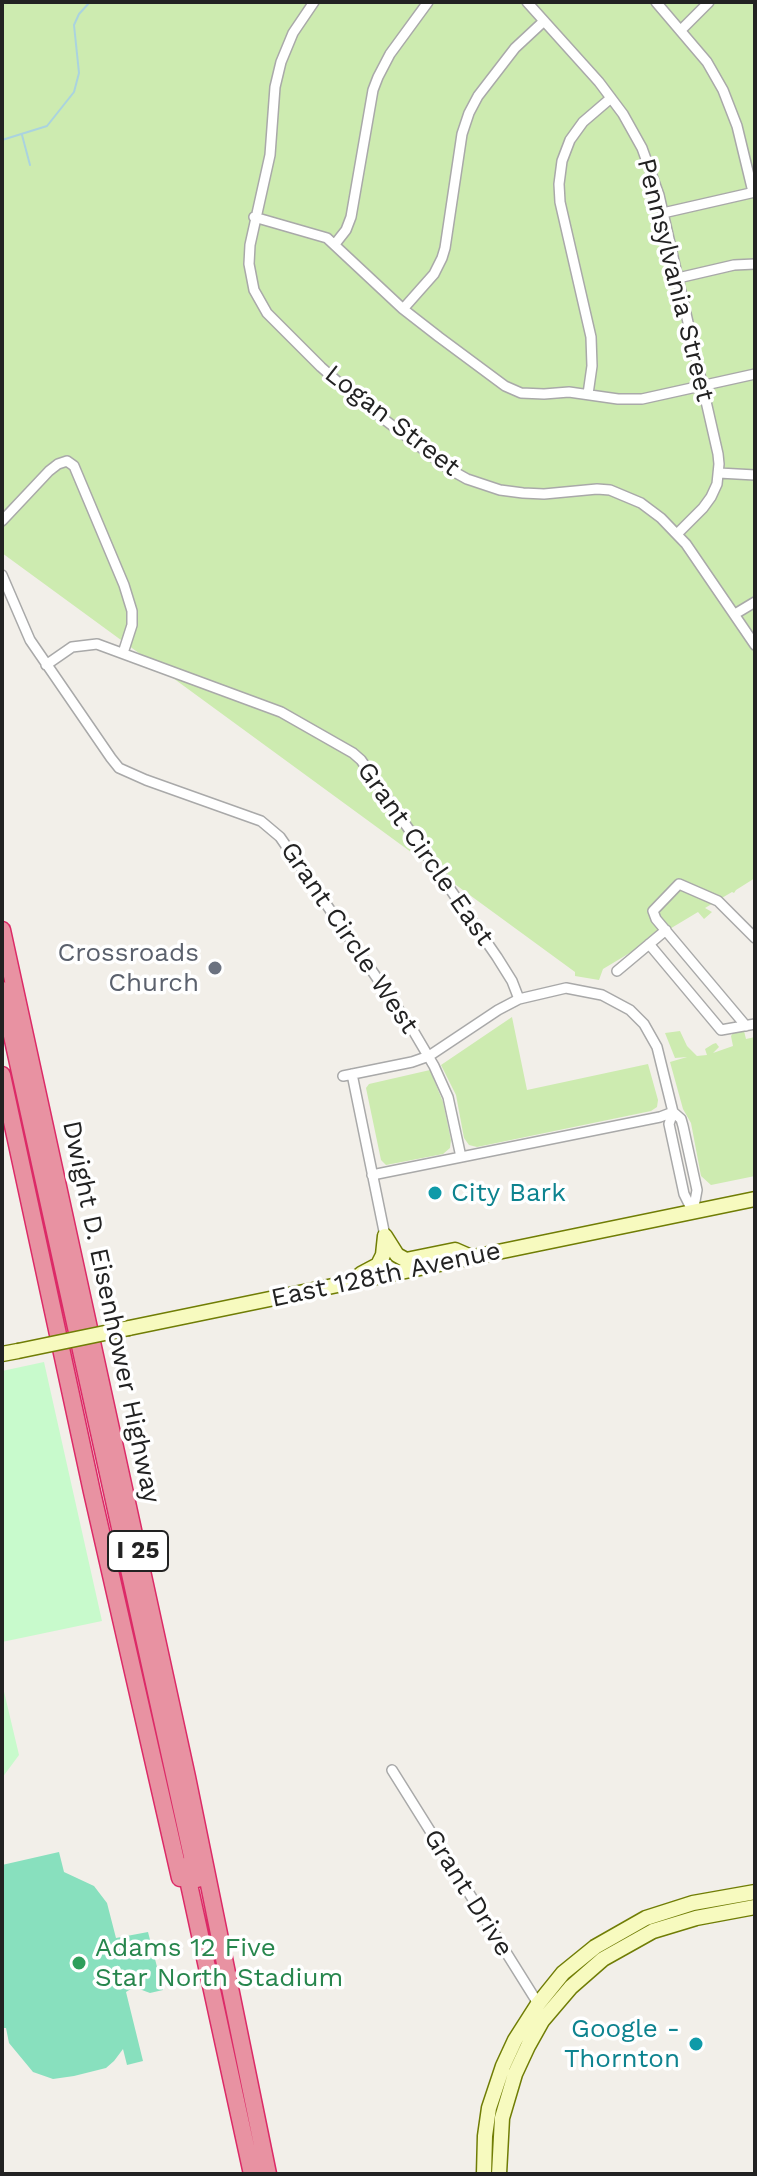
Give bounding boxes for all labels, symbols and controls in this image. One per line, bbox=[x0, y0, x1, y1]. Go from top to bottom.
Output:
street label: Pennsylvania Street bbox=[630, 155, 720, 405]
street label: Logan Street bbox=[318, 359, 466, 483]
street label: Grant Circle East bbox=[350, 756, 500, 952]
street label: Grant Circle West bbox=[273, 836, 425, 1040]
place label: Crossroads Church bbox=[57, 937, 199, 998]
marker: Crossroads Church bbox=[206, 959, 224, 977]
street label: Dwight D. Eisenhower Highway bbox=[55, 1118, 167, 1506]
place label: City Bark bbox=[451, 1177, 566, 1209]
marker: City Bark bbox=[426, 1184, 444, 1202]
street label: East 128th Avenue bbox=[268, 1235, 504, 1315]
road number: I 25 bbox=[108, 1531, 168, 1571]
street label: Grant Drive bbox=[417, 1824, 519, 1962]
place label: Adams 12 Five Star North Stadium bbox=[95, 1932, 343, 1994]
marker: Adams 12 Five Star North Stadium bbox=[70, 1954, 88, 1972]
place label: Google - Thornton bbox=[564, 2013, 680, 2074]
marker: Google - Thornton bbox=[687, 2035, 705, 2053]

